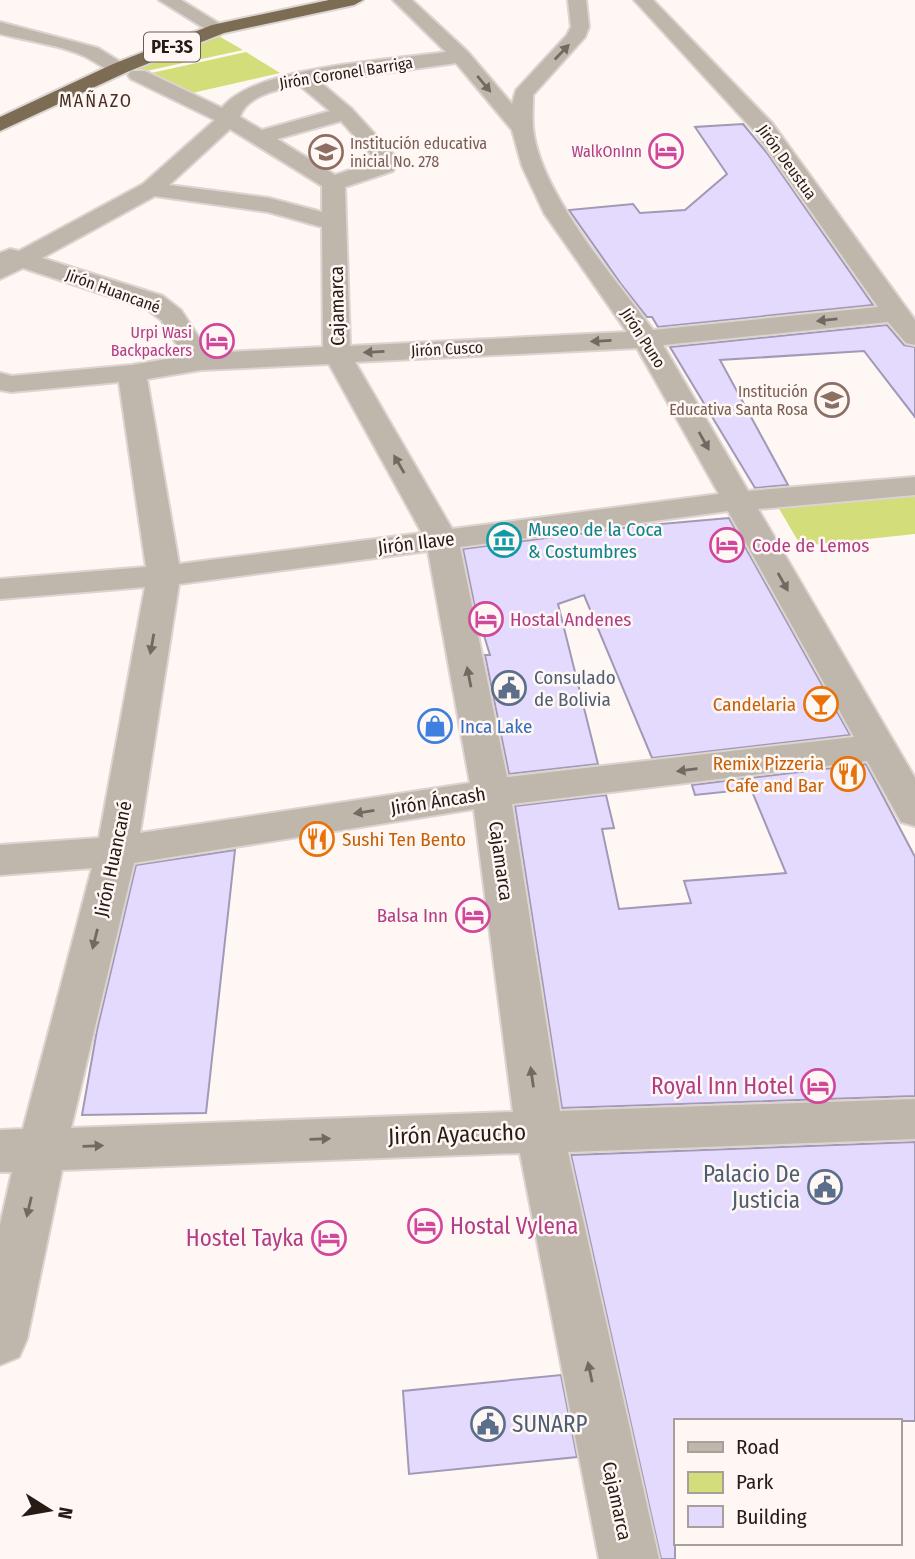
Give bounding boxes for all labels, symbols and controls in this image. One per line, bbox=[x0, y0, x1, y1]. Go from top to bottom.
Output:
road number: PE-3S bbox=[144, 32, 200, 62]
one-way arrow bbox=[553, 44, 569, 61]
street label: Jirón Coronel Barriga bbox=[278, 53, 414, 93]
one-way arrow bbox=[476, 75, 491, 92]
district label: MAÑAZO bbox=[59, 90, 133, 112]
street label: Jirón Deustua bbox=[753, 121, 821, 203]
hotel icon: WalkOnInn bbox=[647, 132, 685, 170]
school or university icon: Institución educativa inicial No. 278 bbox=[307, 133, 345, 171]
place label: Institución educativa inicial No. 278 bbox=[350, 134, 487, 171]
place label: WalkOnInn bbox=[572, 142, 642, 161]
street label: Jirón Huancané bbox=[63, 265, 163, 317]
street label: Cajamarca bbox=[325, 266, 349, 346]
street label: Jirón Puno bbox=[617, 305, 669, 371]
one-way arrow bbox=[816, 315, 838, 326]
hotel icon: Urpi Wasi Backpackers bbox=[198, 322, 236, 360]
place label: Urpi Wasi Backpackers bbox=[111, 323, 192, 360]
one-way arrow bbox=[590, 336, 612, 347]
street label: Jirón Cusco bbox=[410, 338, 484, 360]
one-way arrow bbox=[362, 347, 384, 358]
school or university icon: Institución Educativa Santa Rosa bbox=[813, 381, 851, 419]
place label: Institución Educativa Santa Rosa bbox=[669, 382, 808, 419]
one-way arrow bbox=[698, 431, 710, 451]
one-way arrow bbox=[393, 454, 405, 474]
place label: Museo de la Coca & Costumbres bbox=[528, 518, 663, 563]
museum icon: Museo de la Coca & Costumbres bbox=[485, 521, 523, 559]
hotel icon: Code de Lemos bbox=[708, 526, 746, 564]
street label: Jirón Ilave bbox=[376, 527, 456, 559]
place label: Code de Lemos bbox=[752, 534, 869, 557]
one-way arrow bbox=[777, 573, 789, 592]
hotel icon: Hostal Andenes bbox=[467, 600, 505, 638]
place label: Hostal Andenes bbox=[510, 608, 631, 631]
one-way arrow bbox=[146, 633, 157, 655]
one-way arrow bbox=[463, 666, 474, 688]
place label: Consulado de Bolivia bbox=[534, 666, 616, 711]
public building icon: Consulado de Bolivia bbox=[490, 669, 528, 707]
bar icon: Candelaria bbox=[802, 685, 840, 723]
place label: Candelaria bbox=[713, 693, 796, 716]
shop icon: Inca Lake bbox=[416, 707, 454, 745]
place label: Inca Lake bbox=[460, 715, 532, 738]
place label: Remix Pizzeria Cafe and Bar bbox=[713, 752, 824, 797]
restaurant icon: Remix Pizzeria Cafe and Bar bbox=[829, 755, 867, 793]
one-way arrow bbox=[676, 764, 698, 775]
street label: Jirón Áncash bbox=[389, 782, 487, 820]
street label: Jirón Huancané bbox=[89, 799, 137, 919]
one-way arrow bbox=[353, 807, 375, 818]
restaurant icon: Sushi Ten Bento bbox=[298, 820, 336, 858]
street label: Cajamarca bbox=[484, 820, 518, 902]
place label: Sushi Ten Bento bbox=[342, 828, 466, 851]
hotel icon: Balsa Inn bbox=[454, 896, 492, 934]
place label: Balsa Inn bbox=[377, 904, 448, 927]
one-way arrow bbox=[89, 928, 100, 950]
one-way arrow bbox=[526, 1066, 537, 1088]
hotel icon: Royal Inn Hotel bbox=[799, 1067, 837, 1105]
place label: Royal Inn Hotel bbox=[651, 1072, 794, 1100]
street label: Jirón Ayacucho bbox=[387, 1118, 527, 1150]
one-way arrow bbox=[309, 1133, 331, 1144]
one-way arrow bbox=[82, 1141, 104, 1152]
place label: Palacio De Justicia bbox=[703, 1160, 800, 1214]
public building icon: Palacio De Justicia bbox=[806, 1168, 844, 1206]
one-way arrow bbox=[24, 1196, 35, 1218]
hotel icon: Hostal Vylena bbox=[406, 1207, 444, 1245]
place label: Hostal Vylena bbox=[450, 1212, 578, 1240]
hotel icon: Hostel Tayka bbox=[310, 1219, 348, 1257]
place label: Hostel Tayka bbox=[186, 1224, 304, 1252]
one-way arrow bbox=[585, 1361, 596, 1383]
public building icon: SUNARP bbox=[469, 1405, 507, 1443]
place label: SUNARP bbox=[512, 1410, 588, 1438]
legend bbox=[674, 1419, 901, 1545]
text: Road bbox=[736, 1434, 780, 1460]
street label: Cajamarca bbox=[597, 1460, 637, 1542]
text: Park bbox=[736, 1469, 774, 1495]
north arrow bbox=[14, 1475, 84, 1545]
text: Building bbox=[736, 1504, 807, 1530]
text: N bbox=[53, 1505, 78, 1521]

